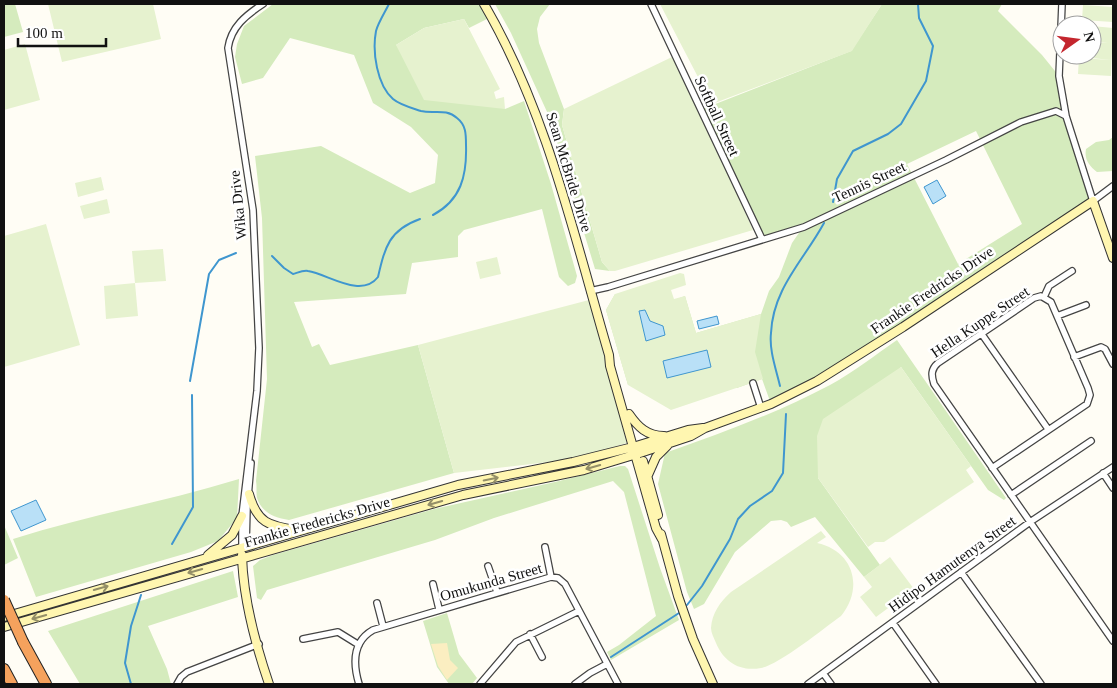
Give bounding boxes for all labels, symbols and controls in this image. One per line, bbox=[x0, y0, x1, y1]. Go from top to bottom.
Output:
scale bar bbox=[18, 15, 105, 47]
north arrow bbox=[1052, 15, 1102, 65]
text: 100 m bbox=[25, 25, 63, 41]
text: N bbox=[1081, 30, 1098, 44]
street label: Softball Street bbox=[692, 74, 743, 159]
street label: Sean McBride Drive bbox=[543, 110, 595, 234]
street label: Tennis Street bbox=[830, 158, 909, 206]
street label: Wika Drive bbox=[226, 169, 250, 241]
street label: Frankie Fredricks Drive bbox=[868, 243, 996, 337]
street label: Hella Kuppe Street bbox=[928, 283, 1033, 361]
one-way arrow bbox=[586, 463, 602, 472]
one-way arrow bbox=[483, 474, 499, 483]
street label: Frankie Fredericks Drive bbox=[242, 493, 392, 550]
one-way arrow bbox=[427, 499, 443, 508]
street label: Hidipo Hamutenya Street bbox=[885, 512, 1019, 616]
street label: Omukunda Street bbox=[438, 560, 545, 604]
one-way arrow bbox=[187, 567, 203, 577]
one-way arrow bbox=[93, 583, 109, 593]
one-way arrow bbox=[31, 612, 47, 622]

